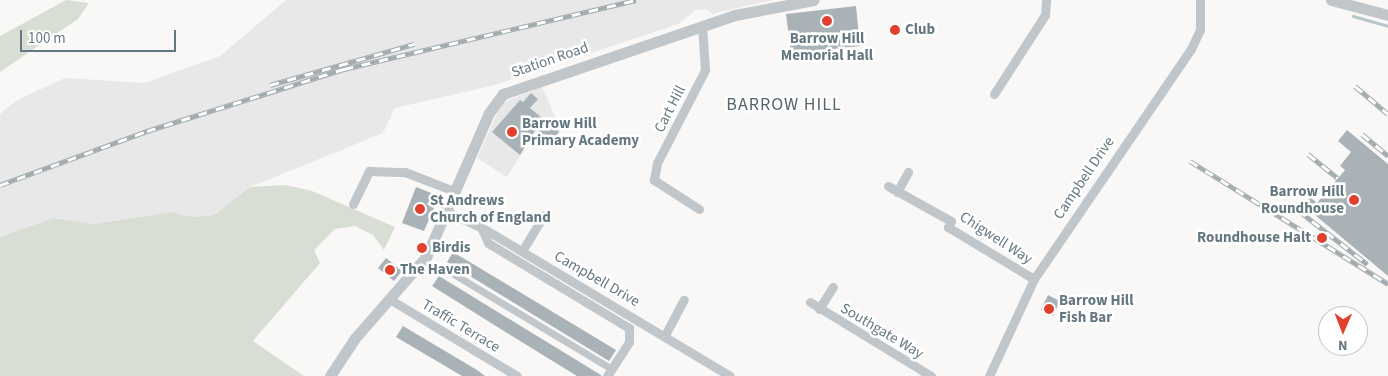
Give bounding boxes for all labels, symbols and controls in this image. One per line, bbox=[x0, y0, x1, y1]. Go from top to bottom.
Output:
marker: Barrow Hill Memorial Hall bbox=[821, 15, 833, 27]
scale bar bbox=[22, 20, 179, 52]
place label: Club bbox=[905, 21, 935, 39]
marker: Club bbox=[889, 24, 901, 36]
text: 100 m bbox=[28, 28, 66, 49]
place label: Barrow Hill Memorial Hall bbox=[781, 29, 873, 64]
street label: Station Road bbox=[509, 38, 591, 82]
street label: Cart Hill bbox=[651, 82, 689, 136]
district label: BARROW HILL bbox=[725, 94, 843, 116]
place label: Barrow Hill Primary Academy bbox=[522, 114, 639, 149]
marker: Barrow Hill Primary Academy bbox=[506, 126, 518, 138]
street label: Campbell Drive bbox=[1050, 133, 1118, 223]
place label: Barrow Hill Roundhouse bbox=[1261, 182, 1344, 217]
place label: St Andrews Church of England bbox=[430, 191, 551, 226]
marker: Barrow Hill Roundhouse bbox=[1348, 194, 1360, 206]
marker: St Andrews Church of England bbox=[414, 203, 426, 215]
street label: Chigwell Way bbox=[956, 208, 1036, 268]
place label: Roundhouse Halt bbox=[1197, 229, 1311, 247]
marker: Roundhouse Halt bbox=[1315, 231, 1329, 245]
place label: Birdis bbox=[432, 239, 470, 257]
marker: Birdis bbox=[416, 242, 428, 254]
street label: Campbell Drive bbox=[551, 247, 643, 311]
place label: The Haven bbox=[400, 261, 470, 279]
marker: The Haven bbox=[384, 264, 396, 276]
place label: Barrow Hill Fish Bar bbox=[1059, 291, 1133, 326]
street label: Traffic Terrace bbox=[419, 296, 503, 356]
street label: Southgate Way bbox=[837, 299, 927, 363]
marker: Barrow Hill Fish Bar bbox=[1043, 303, 1055, 315]
north arrow bbox=[1318, 306, 1368, 356]
text: N bbox=[1338, 335, 1348, 355]

